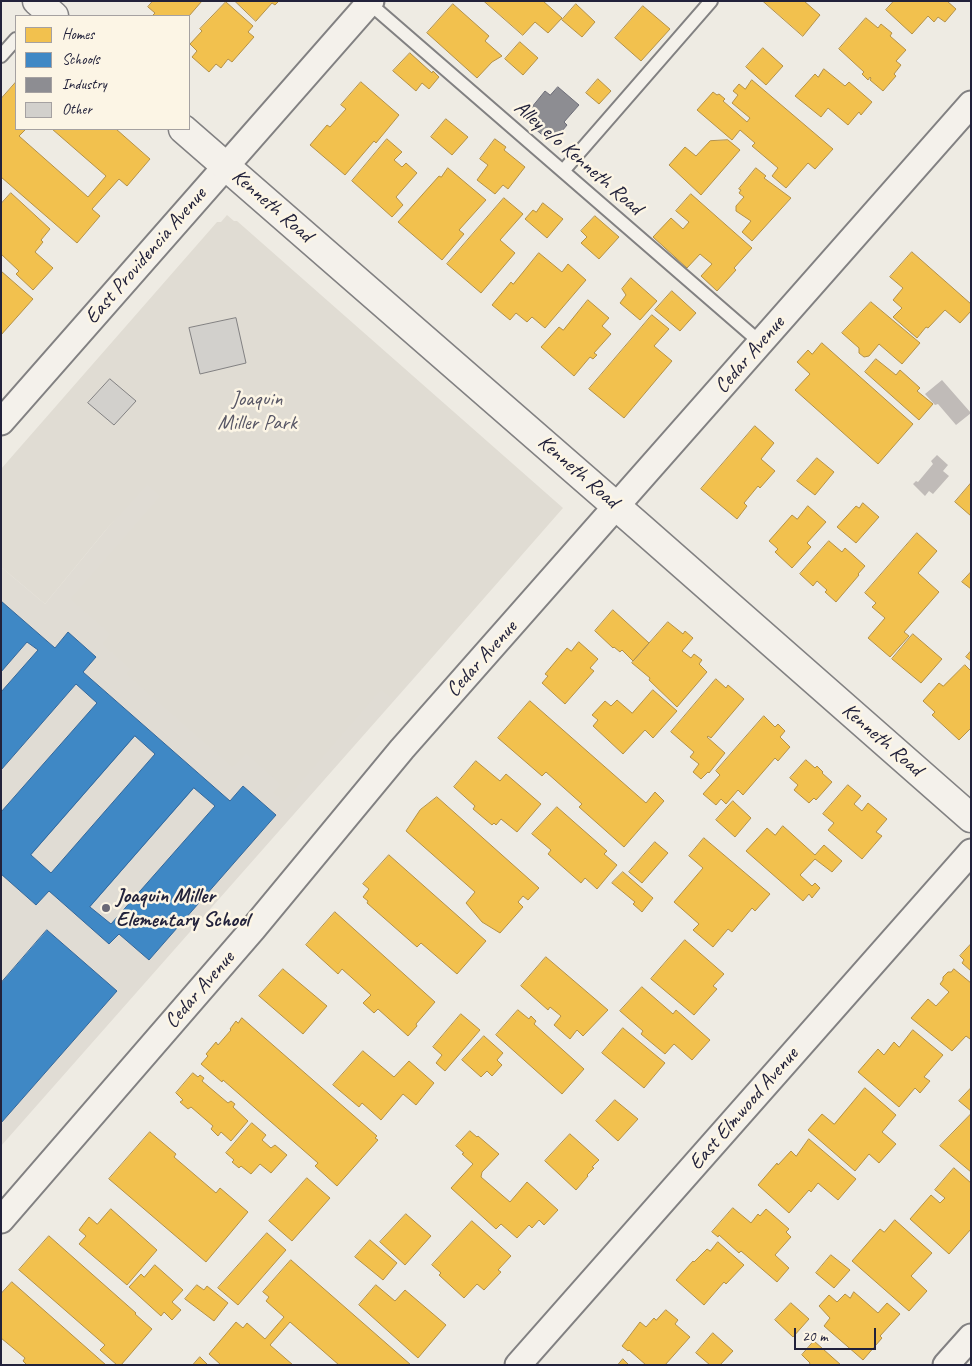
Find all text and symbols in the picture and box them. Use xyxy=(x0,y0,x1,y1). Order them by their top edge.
legend xyxy=(15,15,190,130)
text: Homes xyxy=(62,25,94,44)
text: Schools xyxy=(62,50,99,69)
text: Industry xyxy=(62,75,107,94)
street label: Alley e/o Kenneth Road xyxy=(509,95,647,221)
text: Other xyxy=(62,100,92,119)
street label: Kenneth Road xyxy=(226,164,318,248)
street label: East Providencia Avenue xyxy=(80,183,212,329)
street label: Cedar Avenue xyxy=(710,311,790,399)
park label: Joaquin Miller Park xyxy=(217,386,297,436)
street label: Kenneth Road xyxy=(532,430,624,514)
street label: Cedar Avenue xyxy=(441,616,523,702)
street label: Kenneth Road xyxy=(836,698,928,782)
place label: Joaquin Miller Elementary School xyxy=(116,883,249,933)
marker: Joaquin Miller Elementary School xyxy=(100,902,112,914)
street label: Cedar Avenue xyxy=(160,946,240,1034)
street label: East Elmwood Avenue xyxy=(684,1043,804,1175)
scale bar xyxy=(797,1318,880,1350)
text: 20 m xyxy=(802,1327,828,1346)

